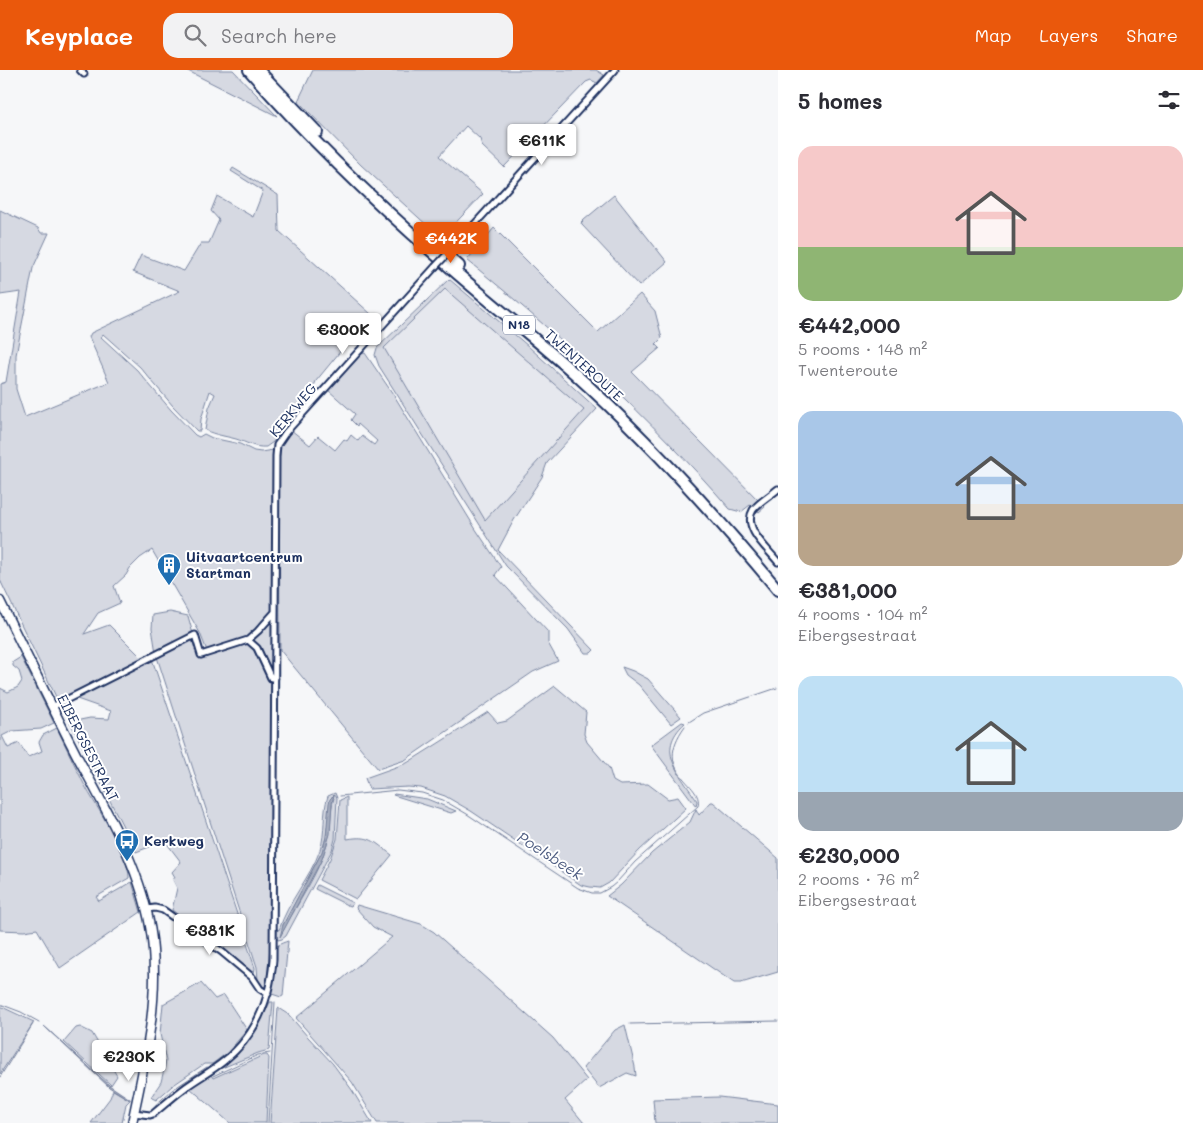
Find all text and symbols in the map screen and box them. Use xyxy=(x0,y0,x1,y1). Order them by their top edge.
search box xyxy=(163,13,513,58)
text: Keyplace xyxy=(25,20,133,51)
icon: search xyxy=(181,21,209,49)
text: Search here xyxy=(221,23,337,48)
text: Map xyxy=(975,23,1011,47)
text: Layers xyxy=(1039,23,1098,47)
text: Share xyxy=(1126,23,1178,47)
icon: filters xyxy=(1155,86,1183,114)
text: 5 homes xyxy=(798,87,883,114)
pin: €611K xyxy=(507,124,577,166)
text: €611K xyxy=(518,129,566,150)
icon: home xyxy=(946,178,1036,268)
pin: €442K xyxy=(416,222,486,264)
text: €442K xyxy=(425,227,477,248)
text: €442,000 xyxy=(798,311,900,338)
pin: €300K xyxy=(308,312,378,355)
road number: N18 xyxy=(503,316,535,334)
text: €300K xyxy=(316,318,370,339)
street label: TWENTEROUTE xyxy=(541,324,628,405)
text: 5 rooms · 148 m² xyxy=(798,338,927,359)
text: Twenteroute xyxy=(798,359,898,380)
street label: KERKWEG xyxy=(265,379,321,441)
icon: home xyxy=(946,443,1036,533)
place label: Uitvaartcentrum Startman xyxy=(186,547,303,582)
building icon: Uitvaartcentrum Startman xyxy=(156,552,182,586)
text: €381,000 xyxy=(798,576,897,603)
text: 4 rooms · 104 m² xyxy=(798,603,928,624)
text: Eibergsestraat xyxy=(798,624,917,645)
street label: EIBERGSESTRAAT xyxy=(53,691,124,805)
icon: home xyxy=(946,708,1036,798)
water label: Poelsbeek xyxy=(514,826,588,884)
bus stop icon: Kerkweg xyxy=(114,828,140,862)
place label: Kerkweg xyxy=(144,831,204,850)
text: €230,000 xyxy=(798,841,900,868)
text: 2 rooms · 76 m² xyxy=(798,868,919,889)
text: Eibergsestraat xyxy=(798,889,917,910)
pin: €381K xyxy=(175,914,245,956)
text: €381K xyxy=(185,919,235,940)
pin: €230K xyxy=(94,1040,164,1082)
text: €230K xyxy=(103,1045,155,1066)

